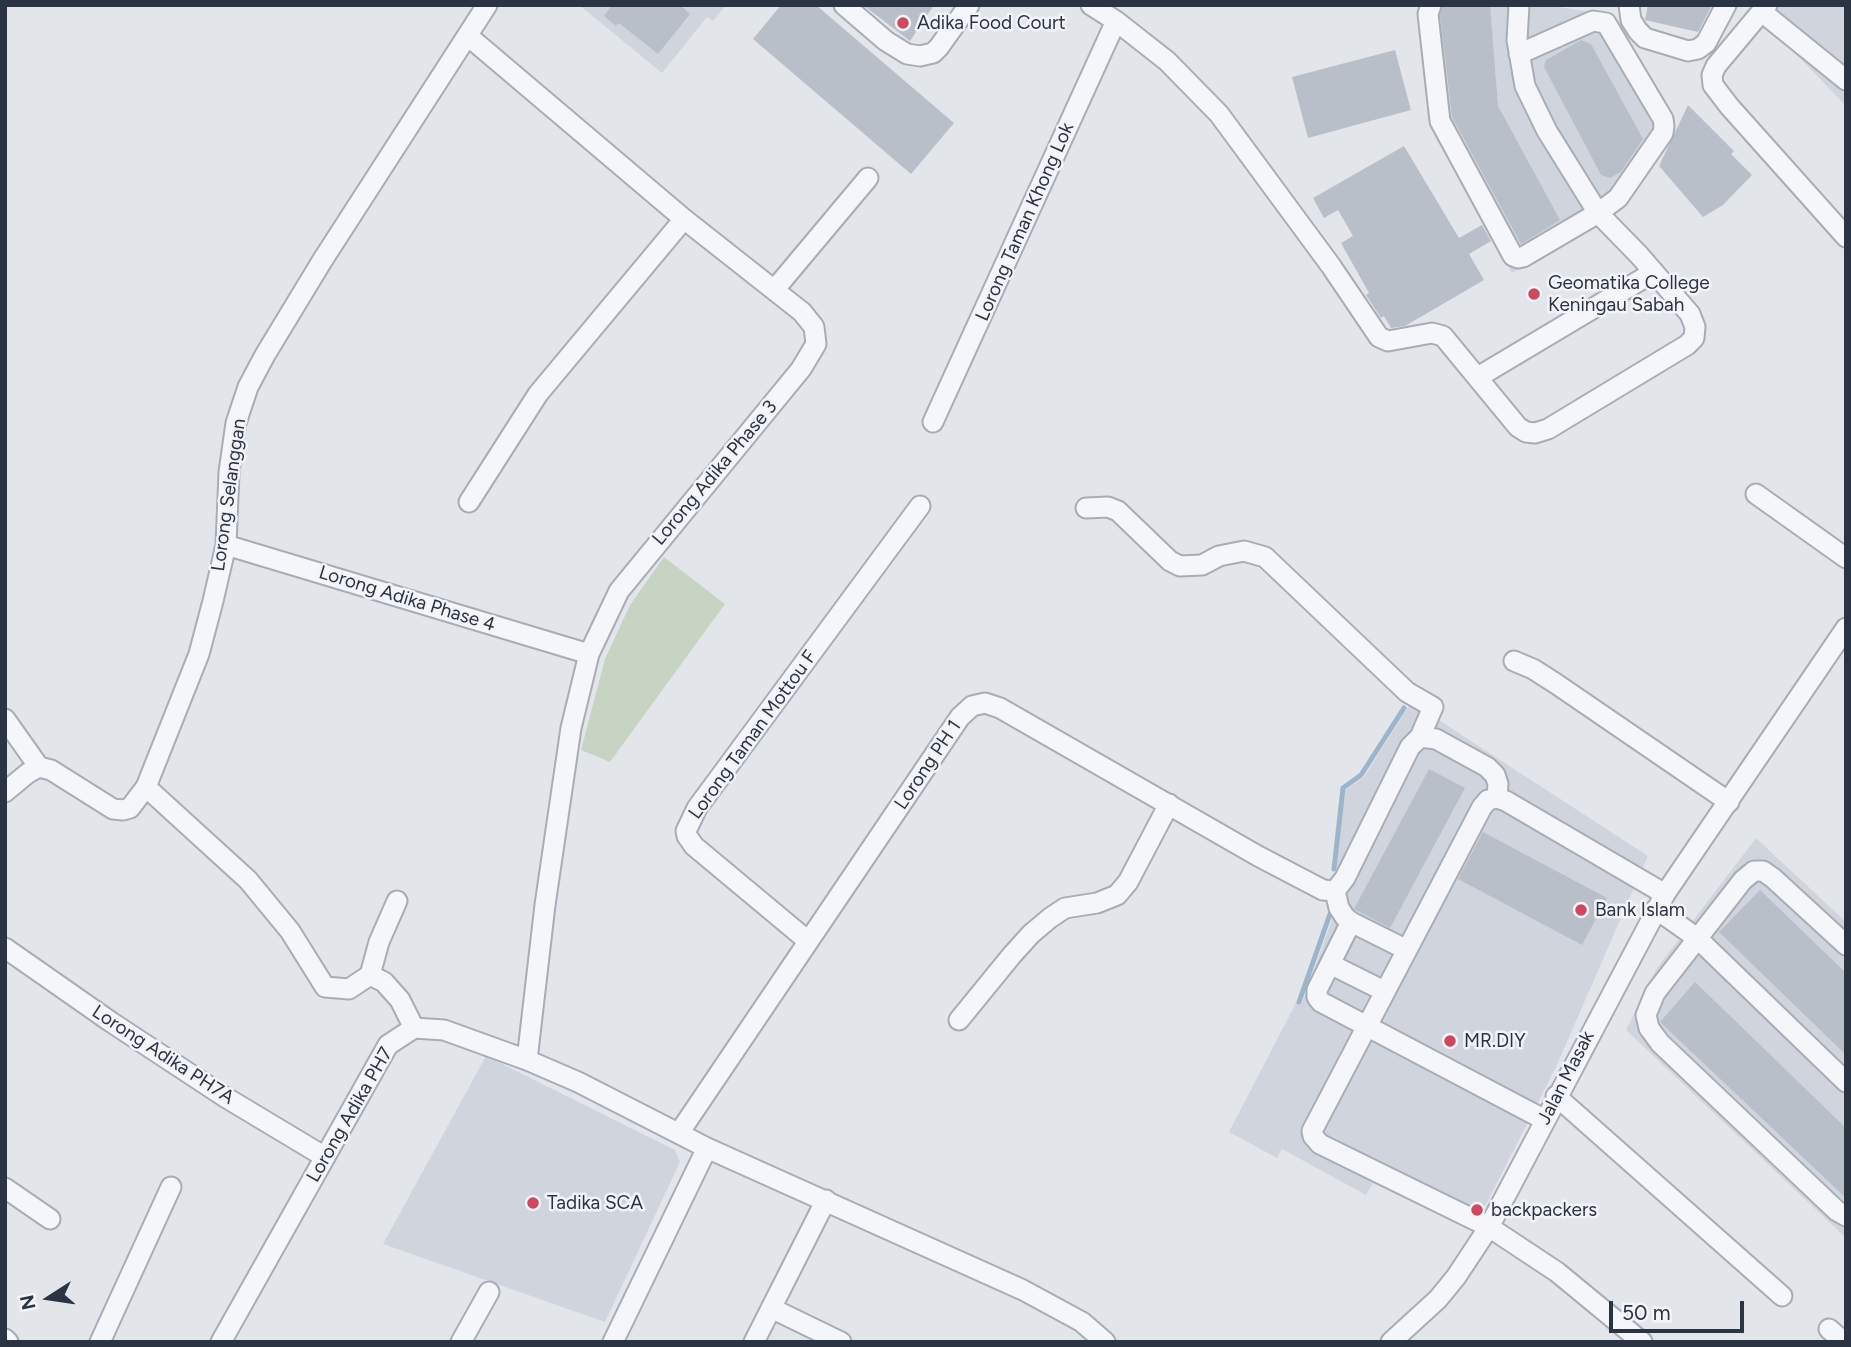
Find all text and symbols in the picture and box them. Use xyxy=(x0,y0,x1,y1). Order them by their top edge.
place label: Adika Food Court xyxy=(917,12,1066,34)
marker: Adika Food Court xyxy=(895,15,911,31)
street label: Lorong Taman Khong Lok xyxy=(971,119,1079,325)
place label: Geomatika College Keningau Sabah xyxy=(1548,272,1710,316)
marker: Geomatika College Keningau Sabah xyxy=(1526,286,1542,302)
street label: Lorong Adika Phase 3 xyxy=(648,396,782,550)
street label: Lorong Selanggan xyxy=(207,417,251,573)
street label: Lorong Adika Phase 4 xyxy=(316,561,498,637)
street label: Lorong Taman Mottou F xyxy=(684,646,822,824)
street label: Lorong PH 1 xyxy=(890,716,966,814)
place label: Bank Islam xyxy=(1595,899,1685,921)
marker: Bank Islam xyxy=(1573,902,1589,918)
street label: Lorong Adika PH7A xyxy=(88,1001,238,1109)
street label: Jalan Masak xyxy=(1533,1027,1599,1129)
place label: MR.DIY xyxy=(1464,1030,1526,1052)
marker: MR.DIY xyxy=(1442,1033,1458,1049)
street label: Lorong Adika PH7 xyxy=(302,1044,398,1186)
place label: Tadika SCA xyxy=(547,1192,643,1214)
marker: Tadika SCA xyxy=(525,1195,541,1211)
place label: backpackers xyxy=(1491,1199,1597,1221)
marker: backpackers xyxy=(1469,1202,1485,1218)
north arrow xyxy=(14,1263,84,1333)
scale bar xyxy=(1613,1288,1748,1332)
text: N xyxy=(15,1293,41,1312)
text: 50 m xyxy=(1622,1300,1671,1325)

